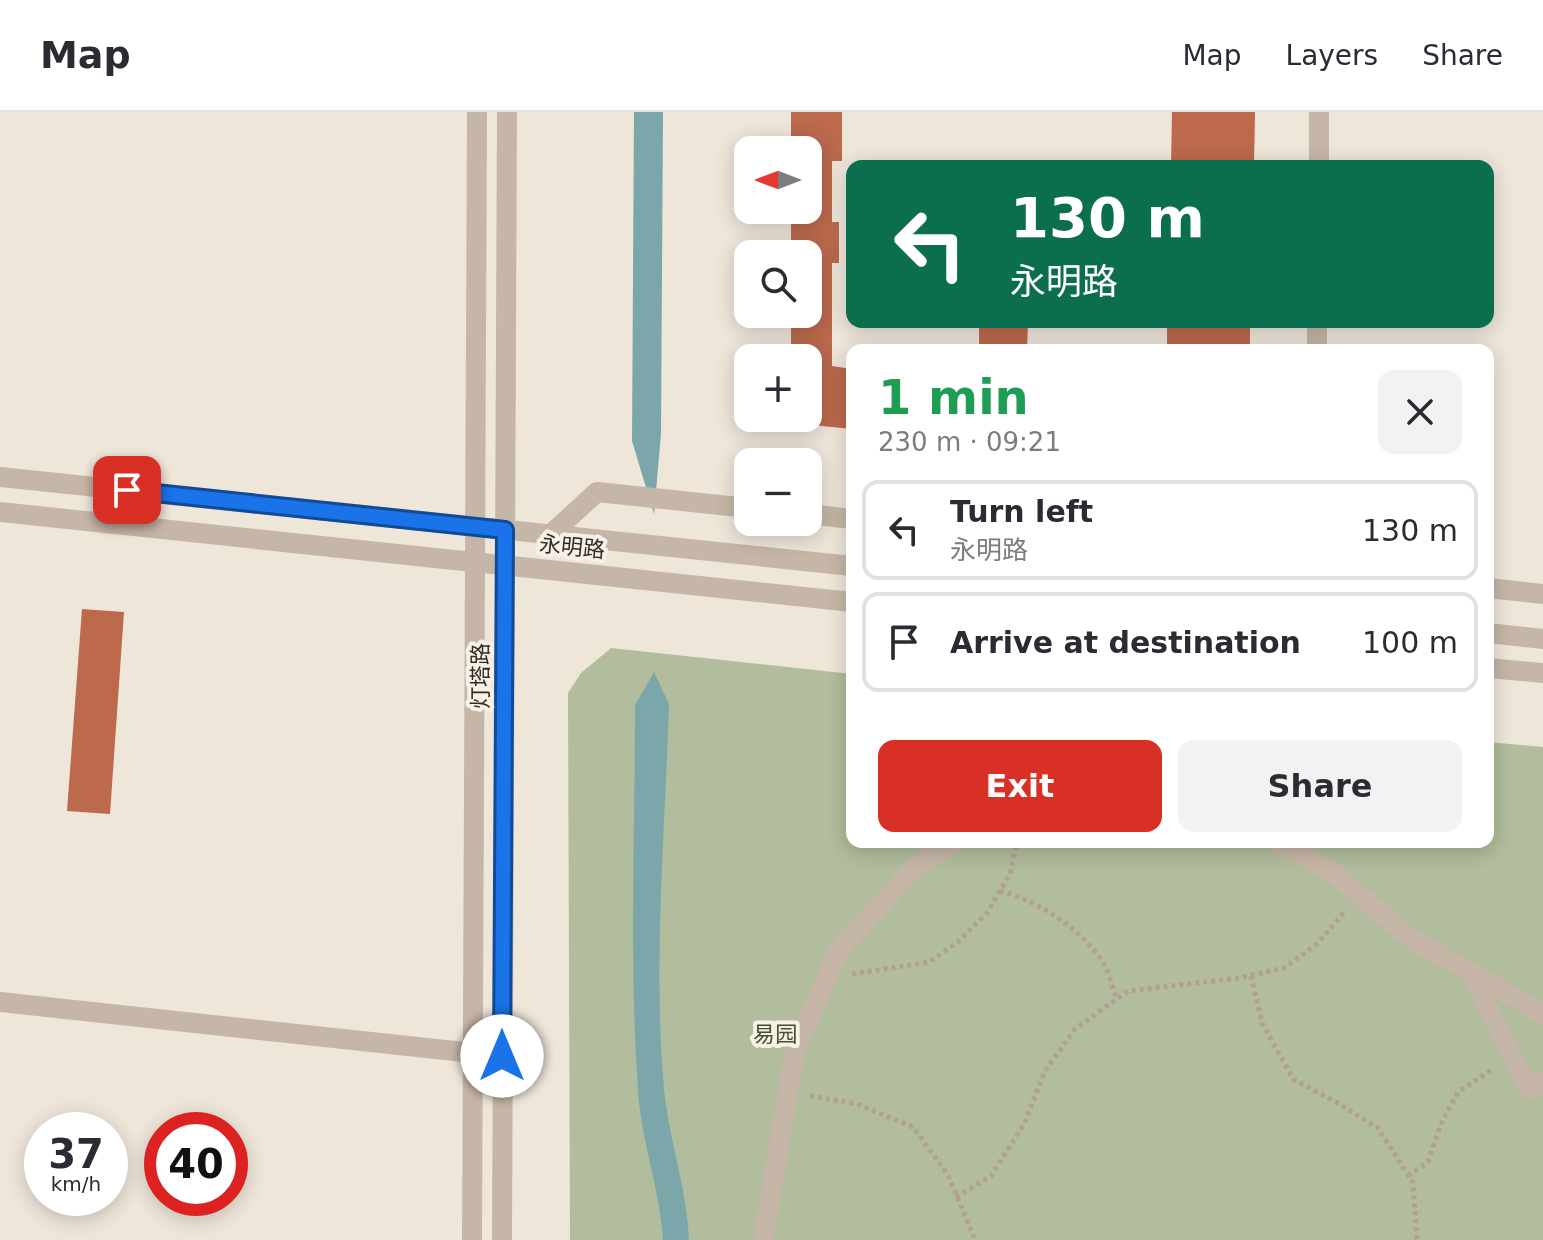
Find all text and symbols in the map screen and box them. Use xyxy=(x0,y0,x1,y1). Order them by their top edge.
text: Map xyxy=(40,33,131,77)
text: Map xyxy=(1182,39,1242,72)
text: Layers xyxy=(1286,39,1378,72)
text: Share xyxy=(1422,39,1503,72)
north arrow xyxy=(734,136,822,224)
map controls xyxy=(734,136,822,536)
text: 130 m xyxy=(1010,185,1205,250)
icon: left xyxy=(878,192,982,296)
button: search xyxy=(734,240,822,328)
text: 永明路 xyxy=(1010,261,1118,302)
button: + xyxy=(734,344,822,432)
text: 1 min xyxy=(878,369,1029,425)
button: close xyxy=(1378,370,1462,454)
text: 230 m · 09:21 xyxy=(878,427,1061,457)
button: − xyxy=(734,448,822,536)
pin xyxy=(93,456,161,524)
icon: arrive xyxy=(105,468,149,512)
text: Turn left xyxy=(950,494,1093,529)
icon: left xyxy=(882,508,926,552)
text: 130 m xyxy=(1362,513,1458,548)
street label: 永明路 xyxy=(538,531,606,563)
text: 永明路 xyxy=(950,535,1028,565)
icon: arrive xyxy=(882,620,926,664)
text: Arrive at destination xyxy=(950,625,1301,660)
text: 100 m xyxy=(1362,625,1458,660)
street label: 灯塔路 xyxy=(468,643,493,709)
button: Exit xyxy=(878,740,1162,832)
button: Share xyxy=(1178,740,1462,832)
position arrow xyxy=(460,1014,544,1098)
park label: 易园 xyxy=(753,1022,797,1047)
speed limit sign: 40 xyxy=(144,1112,248,1216)
text: 37 xyxy=(48,1131,104,1177)
text: km/h xyxy=(51,1172,101,1196)

